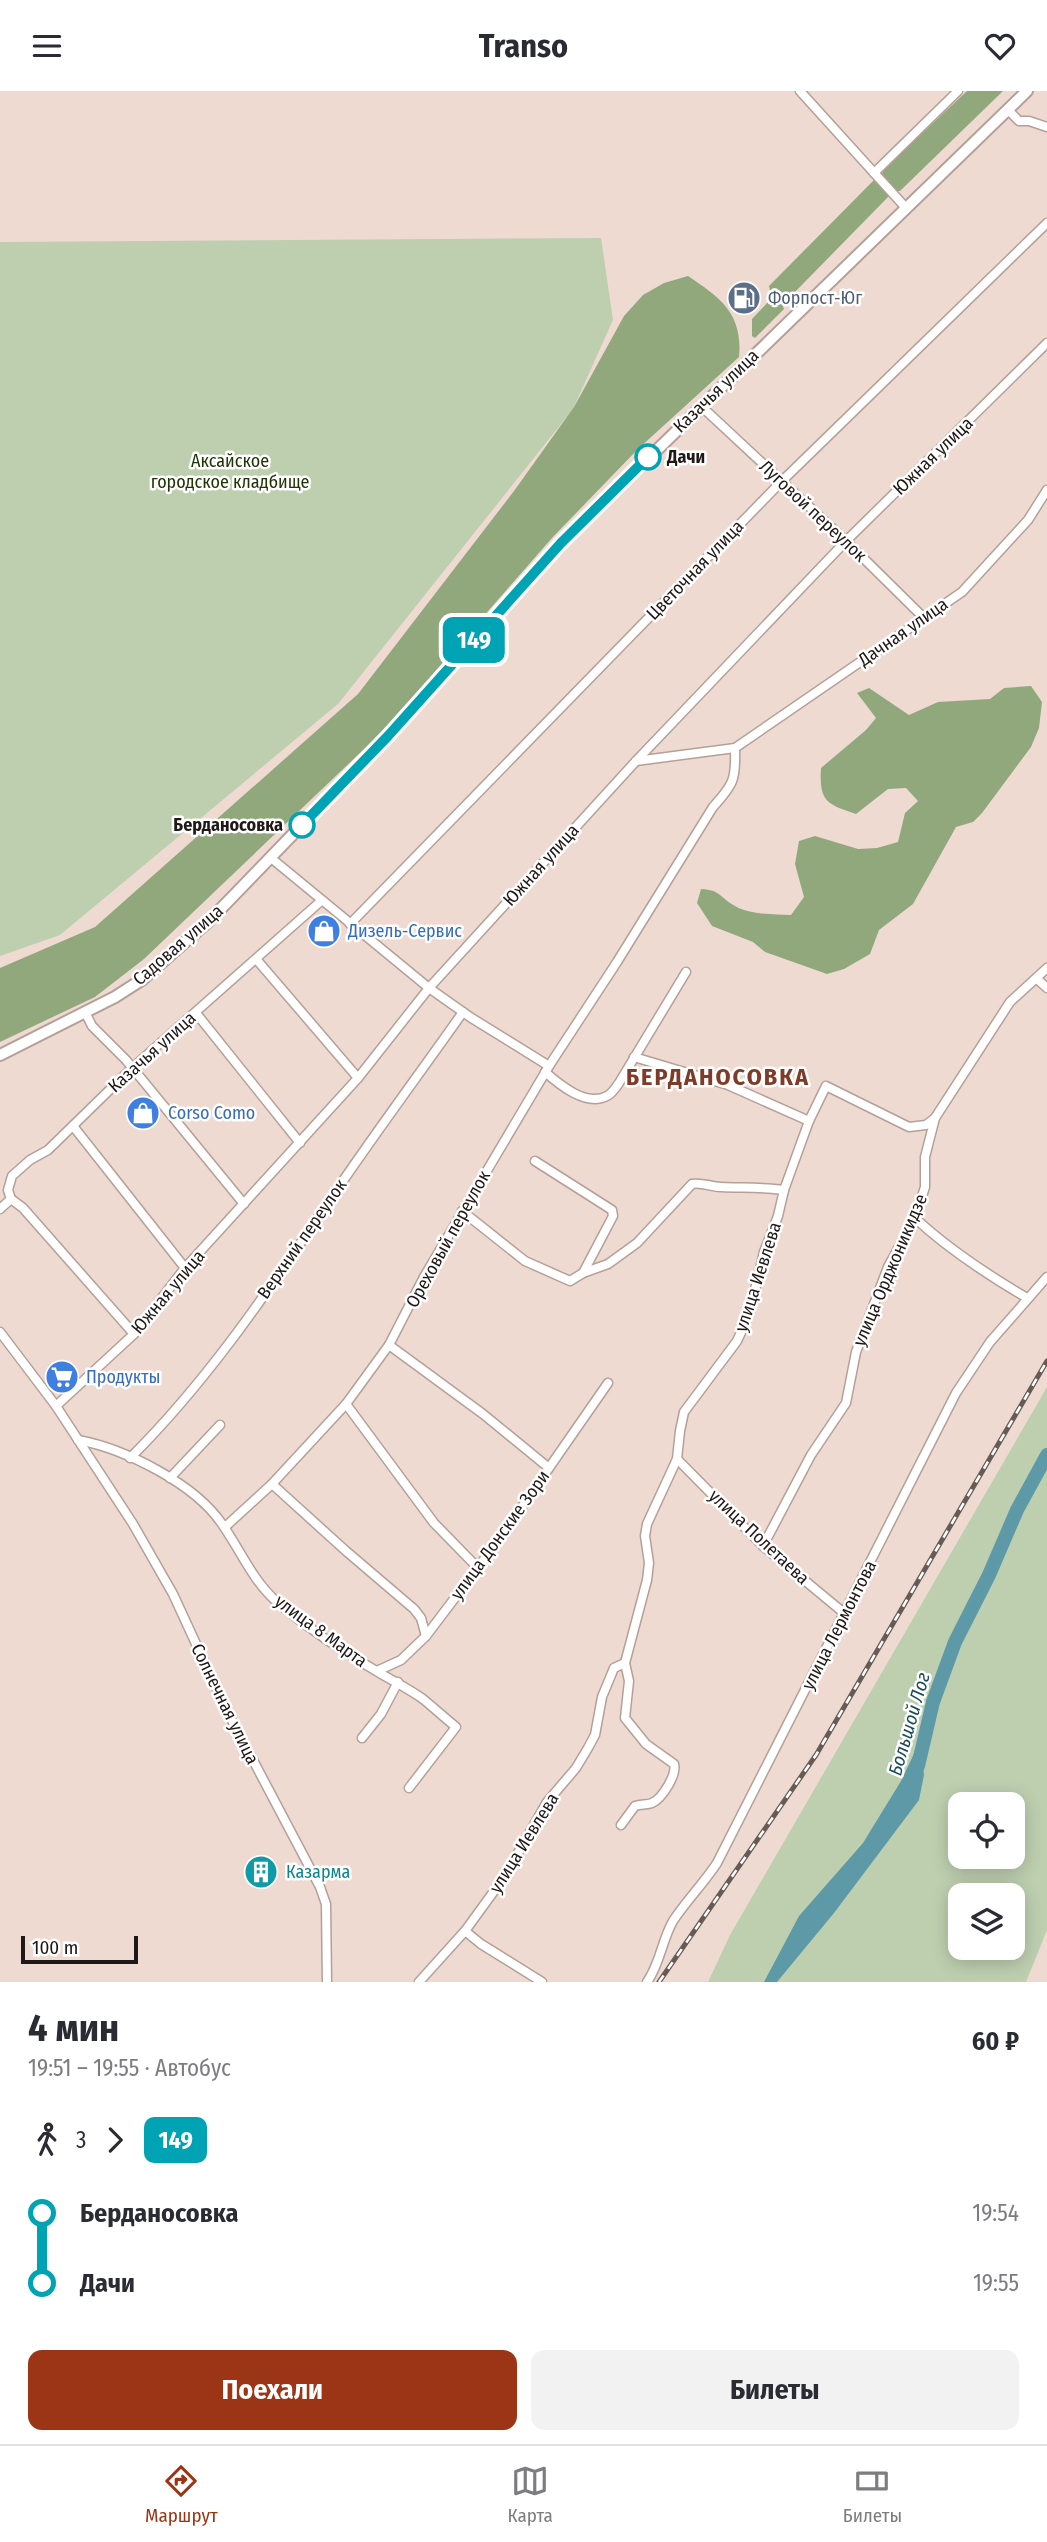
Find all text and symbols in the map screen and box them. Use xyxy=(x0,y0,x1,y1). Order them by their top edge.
icon: menu xyxy=(28,27,66,65)
text: Transo xyxy=(479,27,568,65)
icon: heart xyxy=(981,27,1019,65)
fuel station icon: Форпост-Юг xyxy=(725,279,763,317)
place label: Форпост-Юг xyxy=(768,287,862,309)
street label: Казачья улица xyxy=(669,345,763,437)
street label: Южная улица xyxy=(888,412,978,500)
marker: Дачи xyxy=(635,444,661,470)
place label: Дачи xyxy=(666,446,705,468)
park label: Аксайское городское кладбище xyxy=(151,450,309,493)
street label: Луговой переулок xyxy=(755,456,872,567)
street label: Цветочная улица xyxy=(642,515,748,624)
street label: Дачная улица xyxy=(853,593,952,672)
line badge: 149 xyxy=(434,617,514,663)
text: 149 xyxy=(457,626,491,654)
marker: Берданосовка xyxy=(289,812,315,838)
place label: Берданосовка xyxy=(173,814,283,836)
street label: Южная улица xyxy=(498,819,584,911)
street label: Садовая улица xyxy=(128,900,228,990)
shop icon: Дизель-Сервис xyxy=(305,912,343,950)
place label: Дизель-Сервис xyxy=(347,920,462,942)
street label: Казачья улица xyxy=(104,1007,201,1097)
district label: БЕРДАНОСОВКА xyxy=(626,1063,810,1091)
shop icon: Corso Como xyxy=(124,1094,162,1132)
place label: Corso Como xyxy=(168,1102,255,1124)
street label: Ореховый переулок xyxy=(401,1166,495,1311)
street label: Верхний переулок xyxy=(253,1174,352,1303)
street label: улица Орджоникидзе xyxy=(848,1191,932,1349)
street label: улица Иевлева xyxy=(730,1219,786,1335)
street label: Южная улица xyxy=(127,1245,210,1338)
supermarket icon: Продукты xyxy=(43,1358,81,1396)
place label: Продукты xyxy=(86,1366,161,1388)
street label: улица Донские Зори xyxy=(446,1466,554,1604)
street label: улица Полетаева xyxy=(704,1485,814,1589)
street label: улица Лермонтова xyxy=(797,1556,881,1693)
street label: улица 8 Марта xyxy=(271,1590,372,1672)
street label: Солнечная улица xyxy=(186,1640,264,1768)
water label: Большой Лог xyxy=(883,1670,935,1778)
street label: улица Иевлева xyxy=(484,1789,564,1897)
map controls xyxy=(948,1792,1025,1960)
button: locate xyxy=(948,1792,1025,1869)
building icon: Казарма xyxy=(242,1853,280,1891)
place label: Казарма xyxy=(286,1861,350,1883)
button: layers xyxy=(948,1883,1025,1960)
scale bar xyxy=(21,1933,138,1965)
text: 100 m xyxy=(32,1936,78,1959)
text: 4 мин xyxy=(28,2005,119,2051)
text: 60 ₽ xyxy=(972,2026,1019,2057)
text: 19:51 – 19:55 · Автобус xyxy=(28,2054,231,2082)
icon: walk xyxy=(28,2121,66,2159)
icon: forward xyxy=(96,2121,134,2159)
text: 3 xyxy=(76,2126,86,2154)
text: 149 xyxy=(158,2126,193,2154)
text: Берданосовка xyxy=(80,2198,238,2229)
text: 19:54 xyxy=(972,2199,1019,2227)
text: Дачи xyxy=(80,2268,135,2299)
text: 19:55 xyxy=(973,2269,1019,2297)
button: Поехали xyxy=(28,2350,517,2430)
button: Билеты xyxy=(531,2350,1019,2430)
tab: Маршрут xyxy=(145,2462,218,2527)
tab: Карта xyxy=(508,2462,553,2527)
tab: Билеты xyxy=(843,2462,902,2527)

